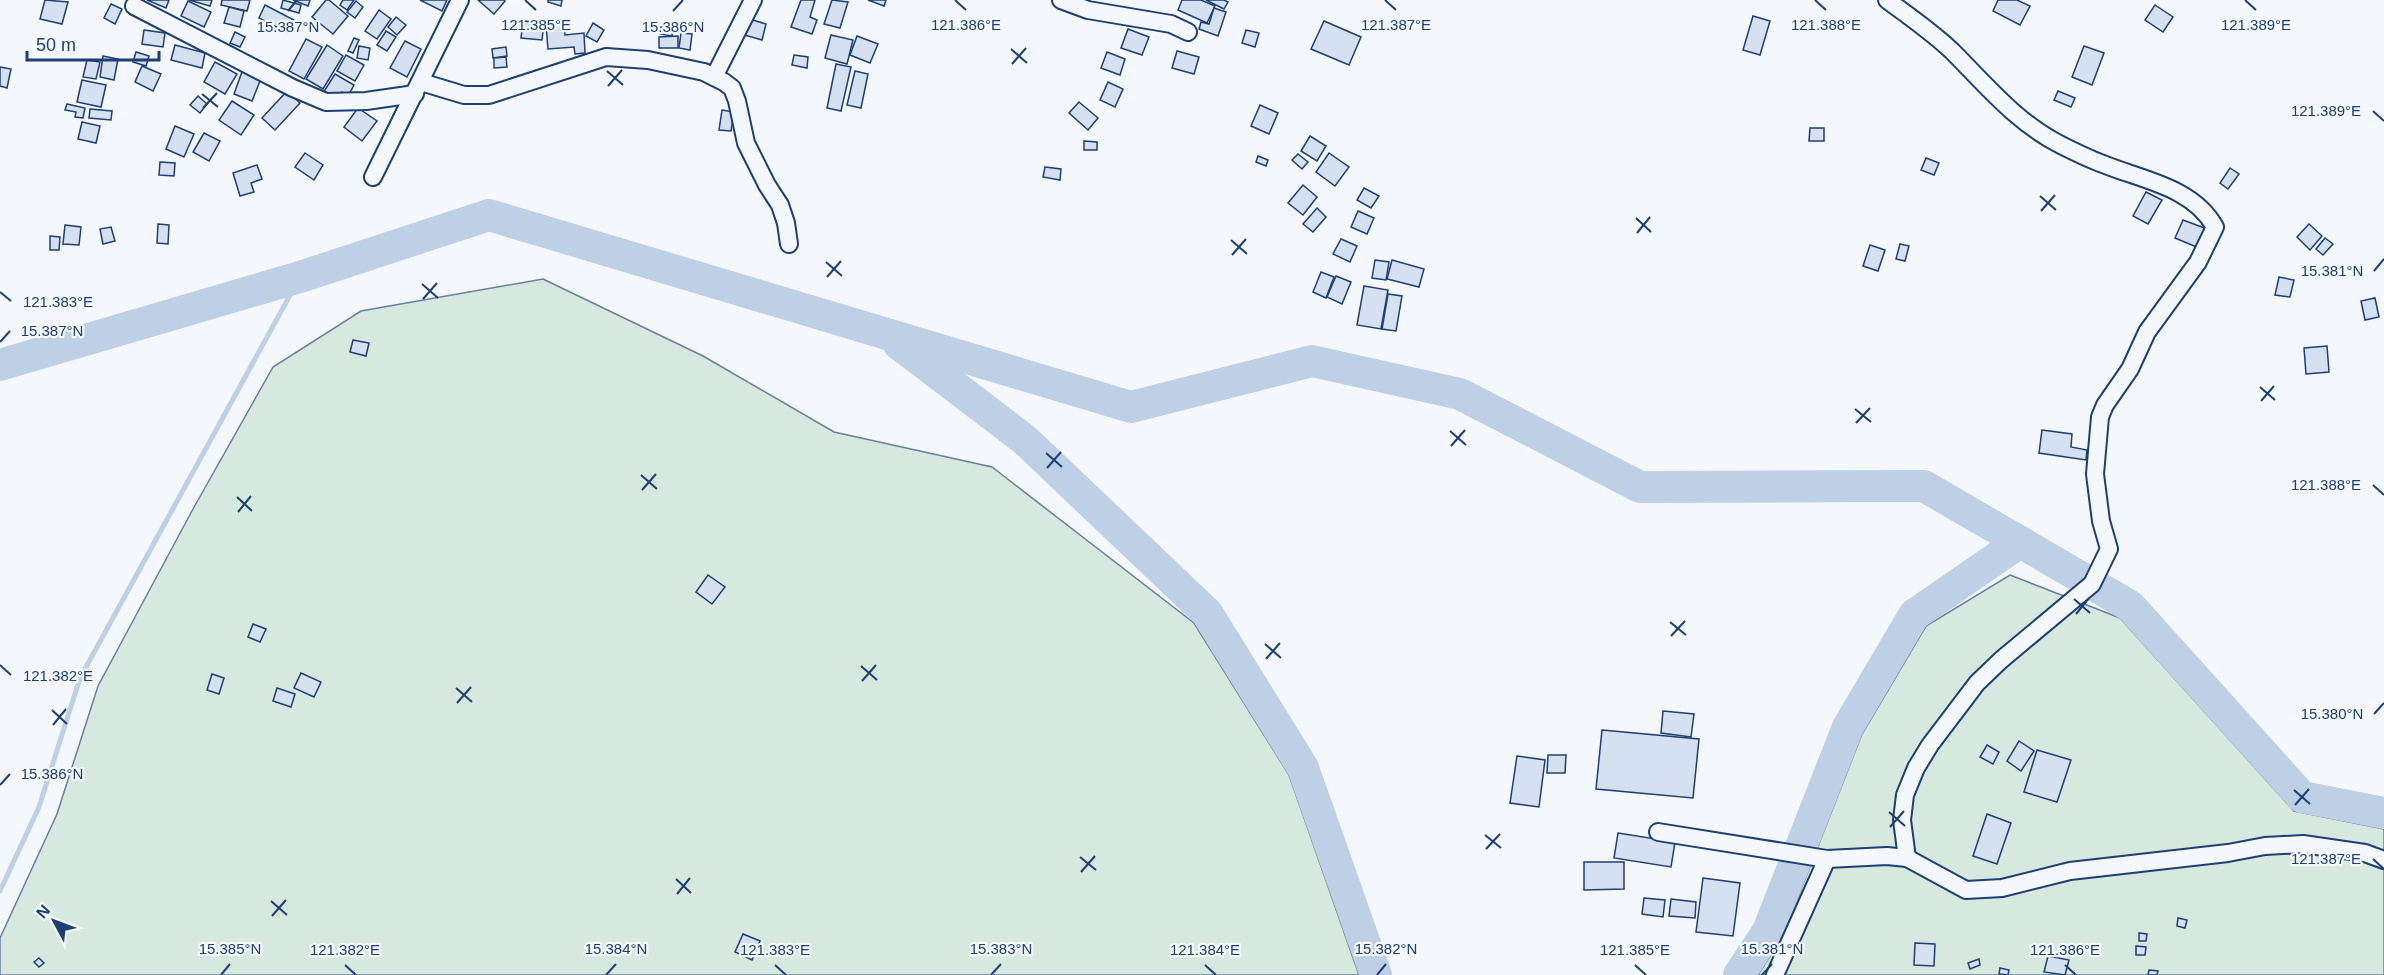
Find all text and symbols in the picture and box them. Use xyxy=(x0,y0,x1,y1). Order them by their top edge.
text: 121.385°E xyxy=(501,16,571,33)
text: 121.386°E xyxy=(931,16,1001,33)
text: 121.387°E xyxy=(1361,16,1431,33)
text: 121.388°E xyxy=(1791,16,1861,33)
text: 121.389°E xyxy=(2221,16,2291,33)
text: 15.387°N xyxy=(257,18,319,35)
text: 15.386°N xyxy=(642,18,704,35)
scale bar xyxy=(27,24,159,62)
text: 50 m xyxy=(36,35,76,55)
text: 121.389°E xyxy=(2291,102,2361,119)
text: 15.381°N xyxy=(2301,262,2363,279)
text: 121.383°E xyxy=(23,293,93,310)
text: 15.387°N xyxy=(21,322,83,339)
text: 121.388°E xyxy=(2291,476,2361,493)
text: 121.382°E xyxy=(23,667,93,684)
text: 15.380°N xyxy=(2301,705,2363,722)
text: 15.386°N xyxy=(21,765,83,782)
text: 121.387°E xyxy=(2291,850,2361,867)
north arrow xyxy=(24,891,84,951)
text: N xyxy=(33,902,53,921)
text: 15.385°N xyxy=(199,940,261,957)
text: 15.384°N xyxy=(585,940,647,957)
text: 15.383°N xyxy=(970,940,1032,957)
text: 15.382°N xyxy=(1355,940,1417,957)
text: 15.381°N xyxy=(1741,940,1803,957)
text: 121.382°E xyxy=(310,941,380,958)
text: 121.383°E xyxy=(740,941,810,958)
text: 121.384°E xyxy=(1170,941,1240,958)
text: 121.385°E xyxy=(1600,941,1670,958)
text: 121.386°E xyxy=(2030,941,2100,958)

